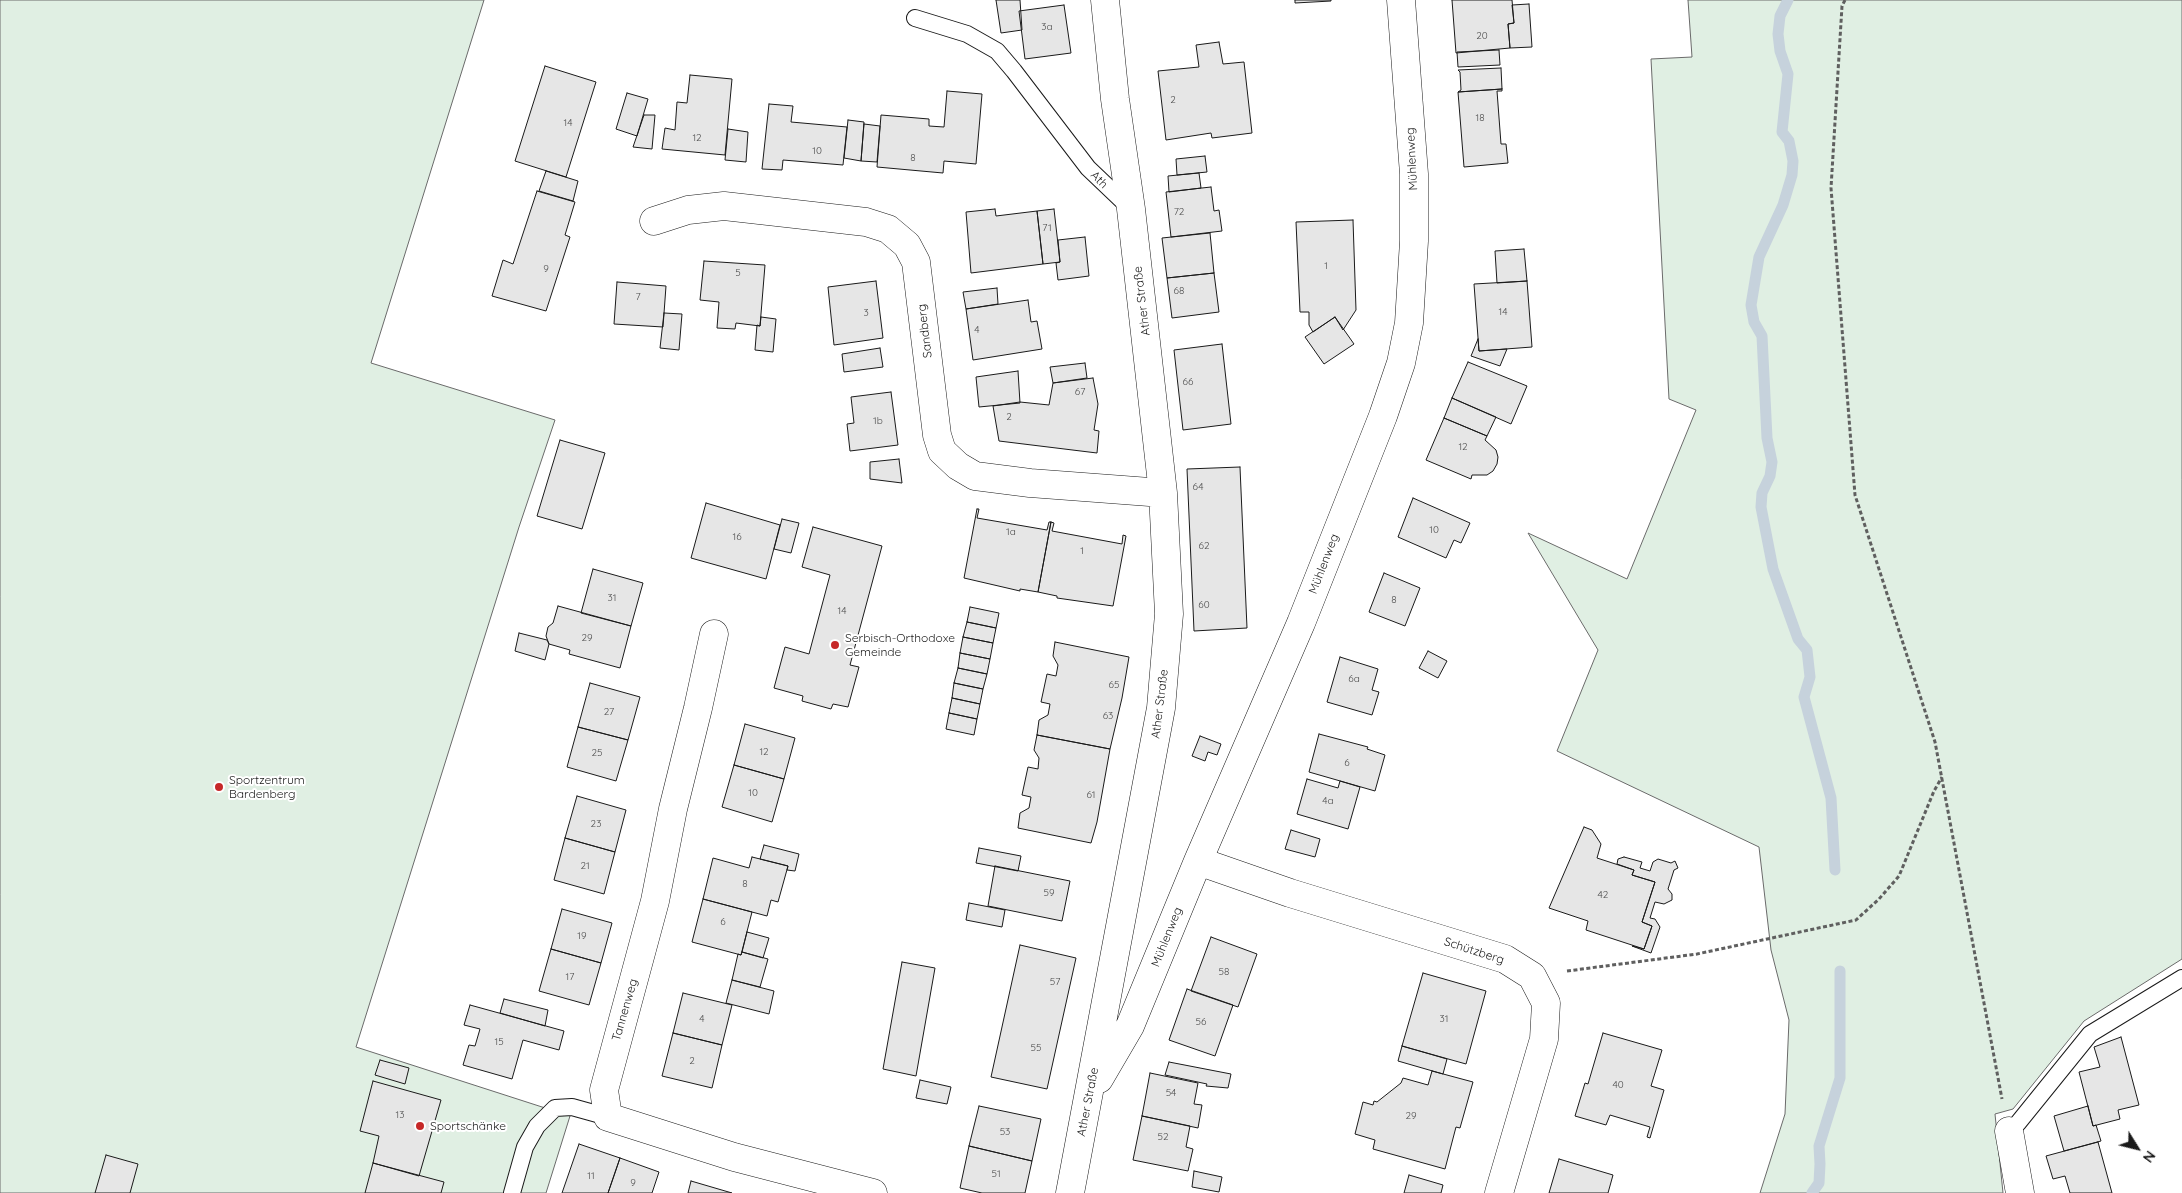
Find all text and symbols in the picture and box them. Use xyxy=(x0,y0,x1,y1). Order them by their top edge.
house number: 3a xyxy=(1041,21,1053,33)
house number: 20 xyxy=(1476,30,1488,42)
house number: 2 xyxy=(1170,94,1176,106)
house number: 18 xyxy=(1475,112,1485,124)
house number: 14 xyxy=(564,117,572,129)
street label: Mühlenweg xyxy=(1403,127,1421,191)
house number: 12 xyxy=(692,132,702,144)
house number: 10 xyxy=(812,145,822,157)
house number: 8 xyxy=(910,152,916,164)
street label: Ath xyxy=(1087,168,1111,192)
house number: 72 xyxy=(1174,206,1184,218)
house number: 71 xyxy=(1042,222,1052,234)
house number: 1 xyxy=(1324,260,1328,272)
house number: 9 xyxy=(543,263,549,275)
street label: Ather Straße xyxy=(1131,265,1153,337)
house number: 5 xyxy=(735,267,741,279)
house number: 68 xyxy=(1174,285,1184,297)
house number: 7 xyxy=(635,291,641,303)
street label: Sandberg xyxy=(915,303,935,359)
house number: 14 xyxy=(1499,306,1507,318)
house number: 3 xyxy=(863,307,869,319)
house number: 4 xyxy=(974,324,980,336)
house number: 66 xyxy=(1183,376,1193,388)
house number: 67 xyxy=(1075,386,1085,398)
house number: 2 xyxy=(1006,411,1012,423)
house number: 1b xyxy=(873,415,883,427)
house number: 12 xyxy=(1458,441,1468,453)
house number: 64 xyxy=(1193,481,1203,493)
house number: 10 xyxy=(1429,524,1439,536)
house number: 1a xyxy=(1006,526,1016,538)
house number: 16 xyxy=(732,531,742,543)
street label: Mühlenweg xyxy=(1306,532,1342,596)
house number: 62 xyxy=(1199,540,1209,552)
house number: 1 xyxy=(1080,545,1084,557)
house number: 31 xyxy=(608,592,616,604)
house number: 8 xyxy=(1391,594,1397,606)
house number: 60 xyxy=(1198,599,1210,611)
house number: 14 xyxy=(838,605,846,617)
place label: Serbisch-Orthodoxe Gemeinde xyxy=(845,631,955,659)
house number: 29 xyxy=(581,632,593,644)
marker: Serbisch-Orthodoxe Gemeinde xyxy=(829,639,841,651)
street label: Ather Straße xyxy=(1149,668,1171,740)
house number: 6a xyxy=(1348,673,1360,685)
house number: 65 xyxy=(1109,679,1119,691)
house number: 27 xyxy=(604,706,614,718)
house number: 63 xyxy=(1103,710,1113,722)
house number: 12 xyxy=(759,746,769,758)
house number: 25 xyxy=(592,747,602,759)
house number: 6 xyxy=(1344,757,1350,769)
place label: Sportzentrum Bardenberg xyxy=(229,773,305,801)
marker: Sportzentrum Bardenberg xyxy=(213,781,225,793)
house number: 10 xyxy=(748,787,758,799)
house number: 61 xyxy=(1086,789,1096,801)
house number: 4a xyxy=(1322,795,1334,807)
house number: 23 xyxy=(591,818,601,830)
house number: 21 xyxy=(580,860,590,872)
house number: 8 xyxy=(742,878,748,890)
house number: 59 xyxy=(1043,887,1055,899)
house number: 42 xyxy=(1598,889,1608,901)
street label: Mühlenweg xyxy=(1148,905,1186,969)
house number: 6 xyxy=(720,916,726,928)
house number: 19 xyxy=(577,930,587,942)
street label: Schützberg xyxy=(1442,935,1506,967)
house number: 58 xyxy=(1219,966,1229,978)
house number: 17 xyxy=(566,971,574,983)
house number: 57 xyxy=(1050,976,1060,988)
street label: Tannenweg xyxy=(609,977,641,1043)
house number: 4 xyxy=(699,1013,705,1025)
house number: 31 xyxy=(1440,1013,1448,1025)
house number: 56 xyxy=(1196,1016,1206,1028)
house number: 15 xyxy=(494,1036,504,1048)
house number: 55 xyxy=(1031,1042,1041,1054)
house number: 2 xyxy=(689,1055,695,1067)
street label: Ather Straße xyxy=(1074,1066,1102,1138)
house number: 40 xyxy=(1612,1079,1624,1091)
house number: 54 xyxy=(1166,1087,1176,1099)
house number: 13 xyxy=(396,1109,404,1121)
house number: 29 xyxy=(1405,1110,1417,1122)
place label: Sportschänke xyxy=(430,1119,506,1133)
marker: Sportschänke xyxy=(414,1120,426,1132)
north arrow xyxy=(2112,1123,2162,1173)
house number: 53 xyxy=(1000,1126,1010,1138)
house number: 52 xyxy=(1158,1131,1168,1143)
text: N xyxy=(2139,1147,2159,1166)
house number: 51 xyxy=(991,1168,1001,1180)
house number: 11 xyxy=(587,1170,595,1182)
house number: 9 xyxy=(630,1177,636,1189)

